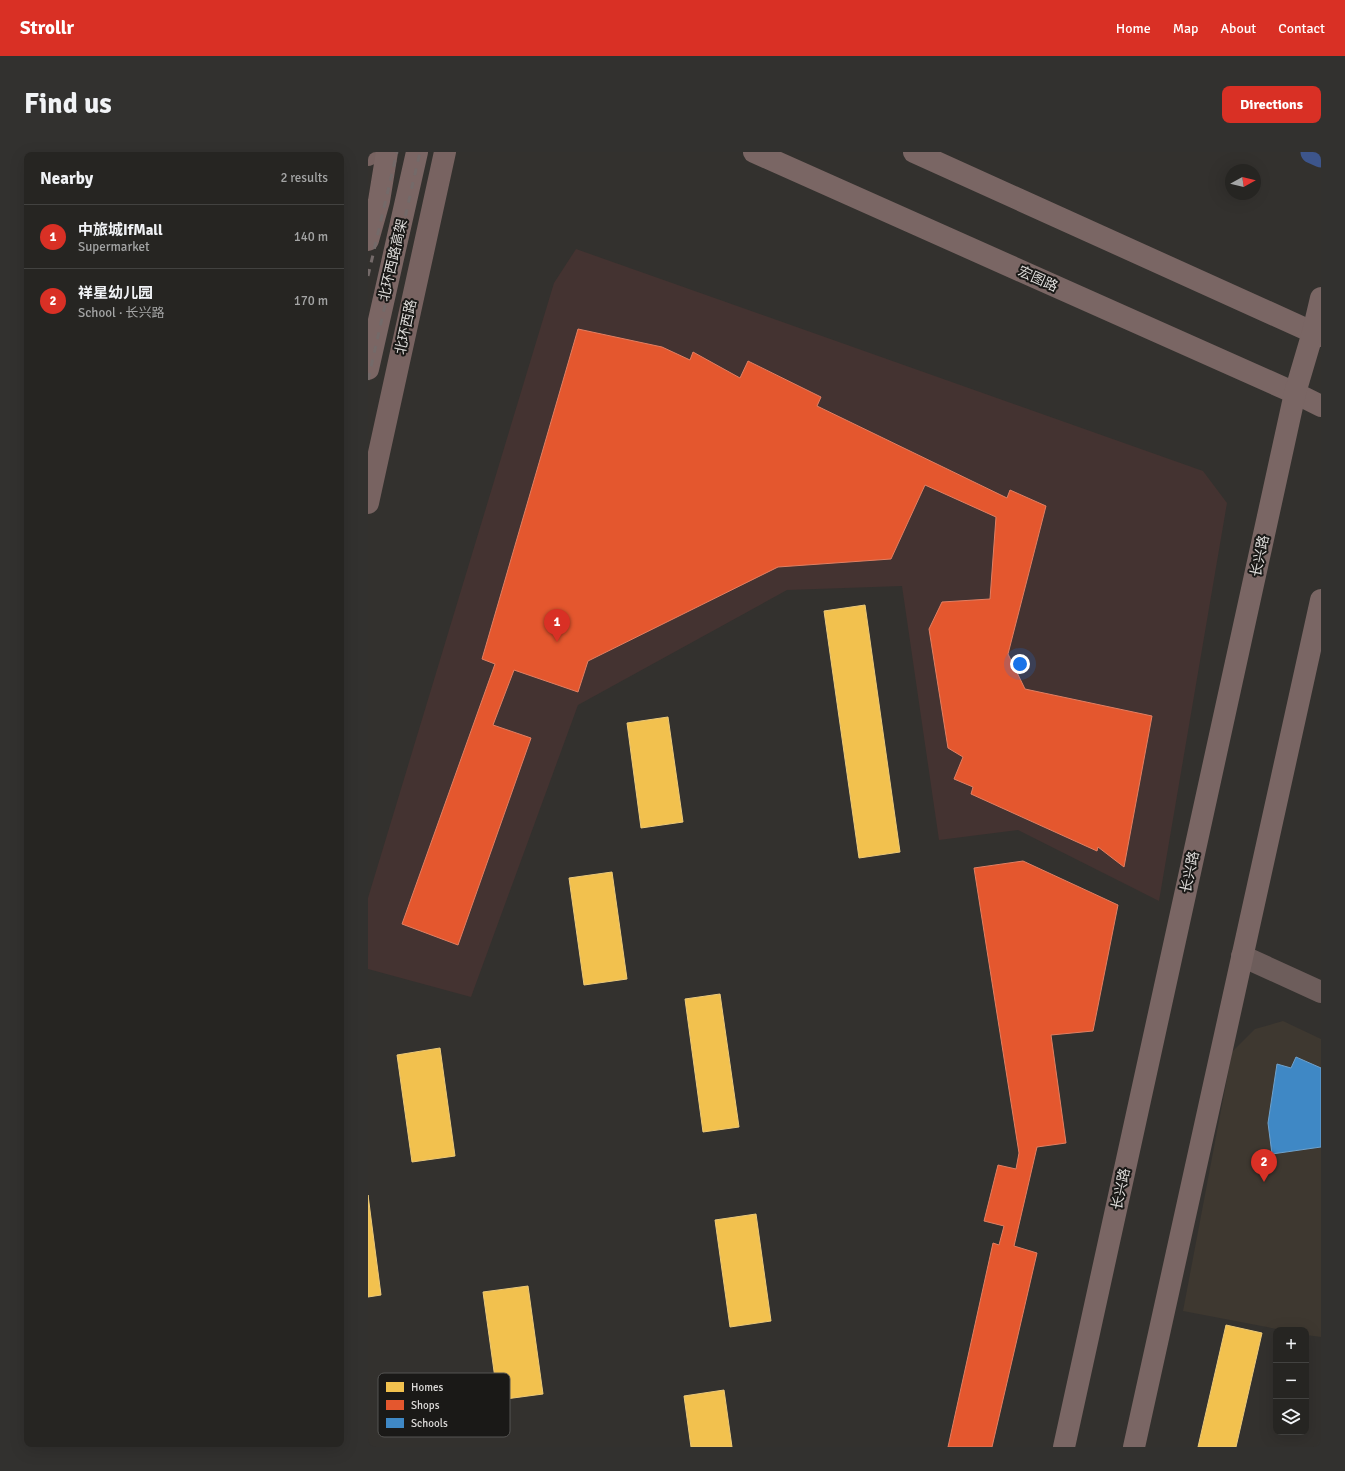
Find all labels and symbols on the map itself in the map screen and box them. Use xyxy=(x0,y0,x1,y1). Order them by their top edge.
north arrow xyxy=(1225,164,1261,200)
street label: 北环西路高架 xyxy=(375,217,411,303)
street label: 宏图路 xyxy=(1015,263,1061,295)
street label: 北环西路 xyxy=(392,298,420,356)
street label: 长兴路 xyxy=(1247,534,1273,578)
pin: 1 xyxy=(544,609,570,642)
your location xyxy=(1010,654,1030,674)
street label: 长兴路 xyxy=(1177,850,1203,894)
pin: 2 xyxy=(1251,1149,1277,1182)
street label: 长兴路 xyxy=(1108,1167,1134,1211)
legend xyxy=(378,1373,510,1437)
text: Homes xyxy=(411,1381,443,1394)
text: Shops xyxy=(411,1399,440,1412)
text: Schools xyxy=(411,1417,448,1430)

